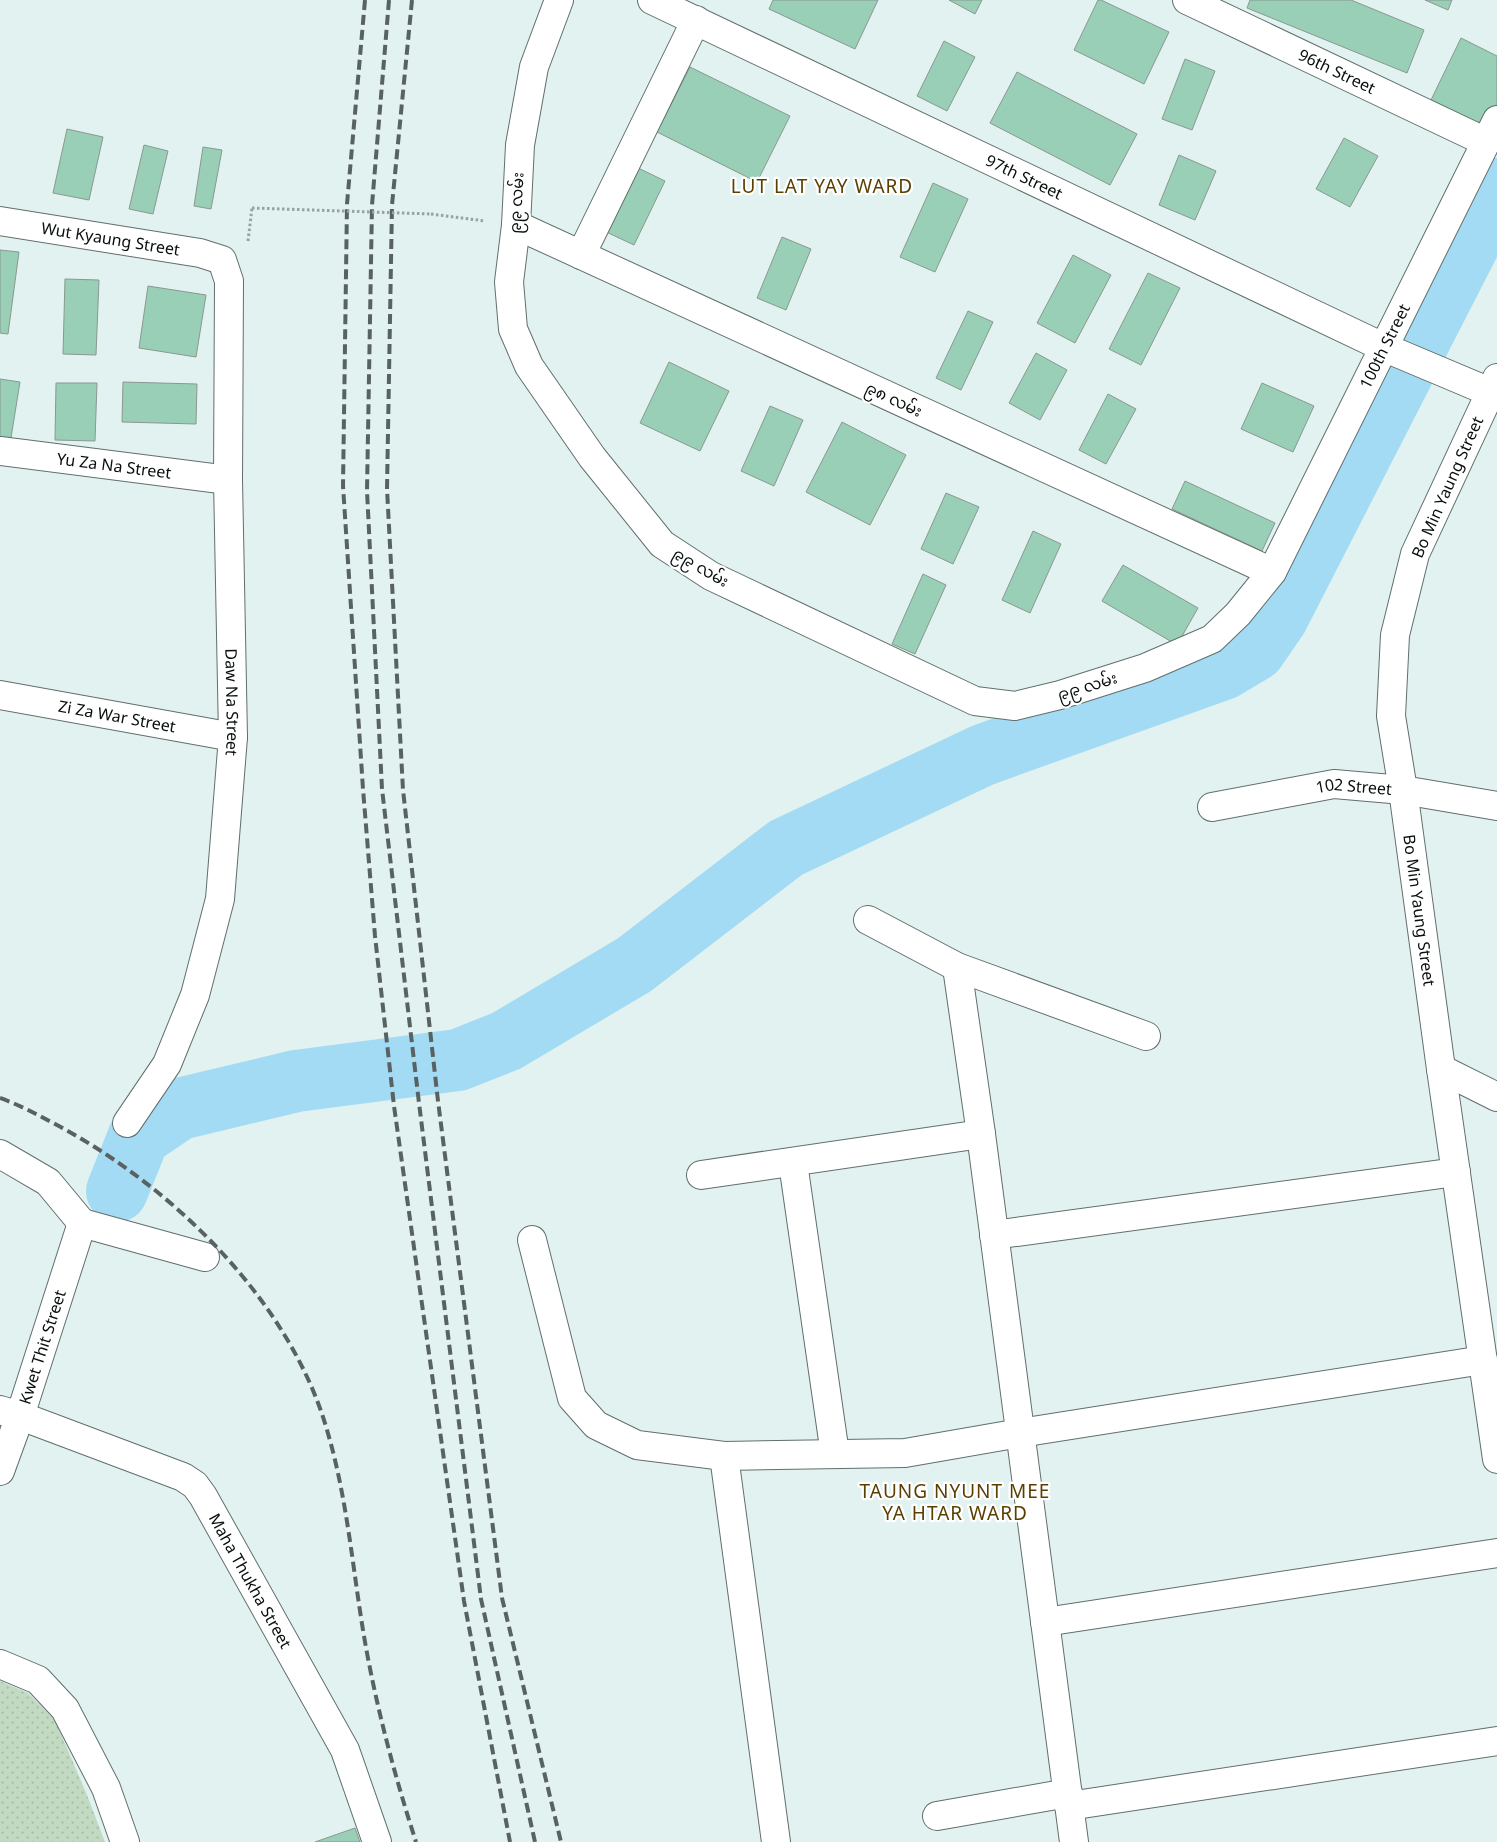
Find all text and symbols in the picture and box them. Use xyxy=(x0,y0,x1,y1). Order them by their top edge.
street label: 96th Street xyxy=(1295,44,1379,99)
street label: 97th Street xyxy=(982,149,1067,204)
street label: ၉၉ လမ်း xyxy=(503,172,532,234)
district label: LUT LAT YAY WARD xyxy=(731,173,913,199)
street label: Wut Kyaung Street xyxy=(40,217,182,261)
street label: 100th Street xyxy=(1354,300,1415,392)
street label: ၉၈ လမ်း xyxy=(861,376,926,424)
street label: Bo Min Yaung Street xyxy=(1406,413,1488,561)
street label: Yu Za Na Street xyxy=(56,447,173,484)
street label: ၉၉ လမ်း xyxy=(667,542,733,595)
street label: Daw Na Street xyxy=(220,648,244,757)
street label: ၉၉ လမ်း xyxy=(1054,666,1121,708)
street label: Zi Za War Street xyxy=(57,695,178,738)
street label: 102 Street xyxy=(1314,773,1393,800)
street label: Bo Min Yaung Street xyxy=(1398,833,1441,988)
street label: Kwet Thit Street xyxy=(13,1287,71,1407)
district label: TAUNG NYUNT MEE YA HTAR WARD xyxy=(860,1478,1050,1526)
street label: Maha Thukha Street xyxy=(204,1509,297,1652)

